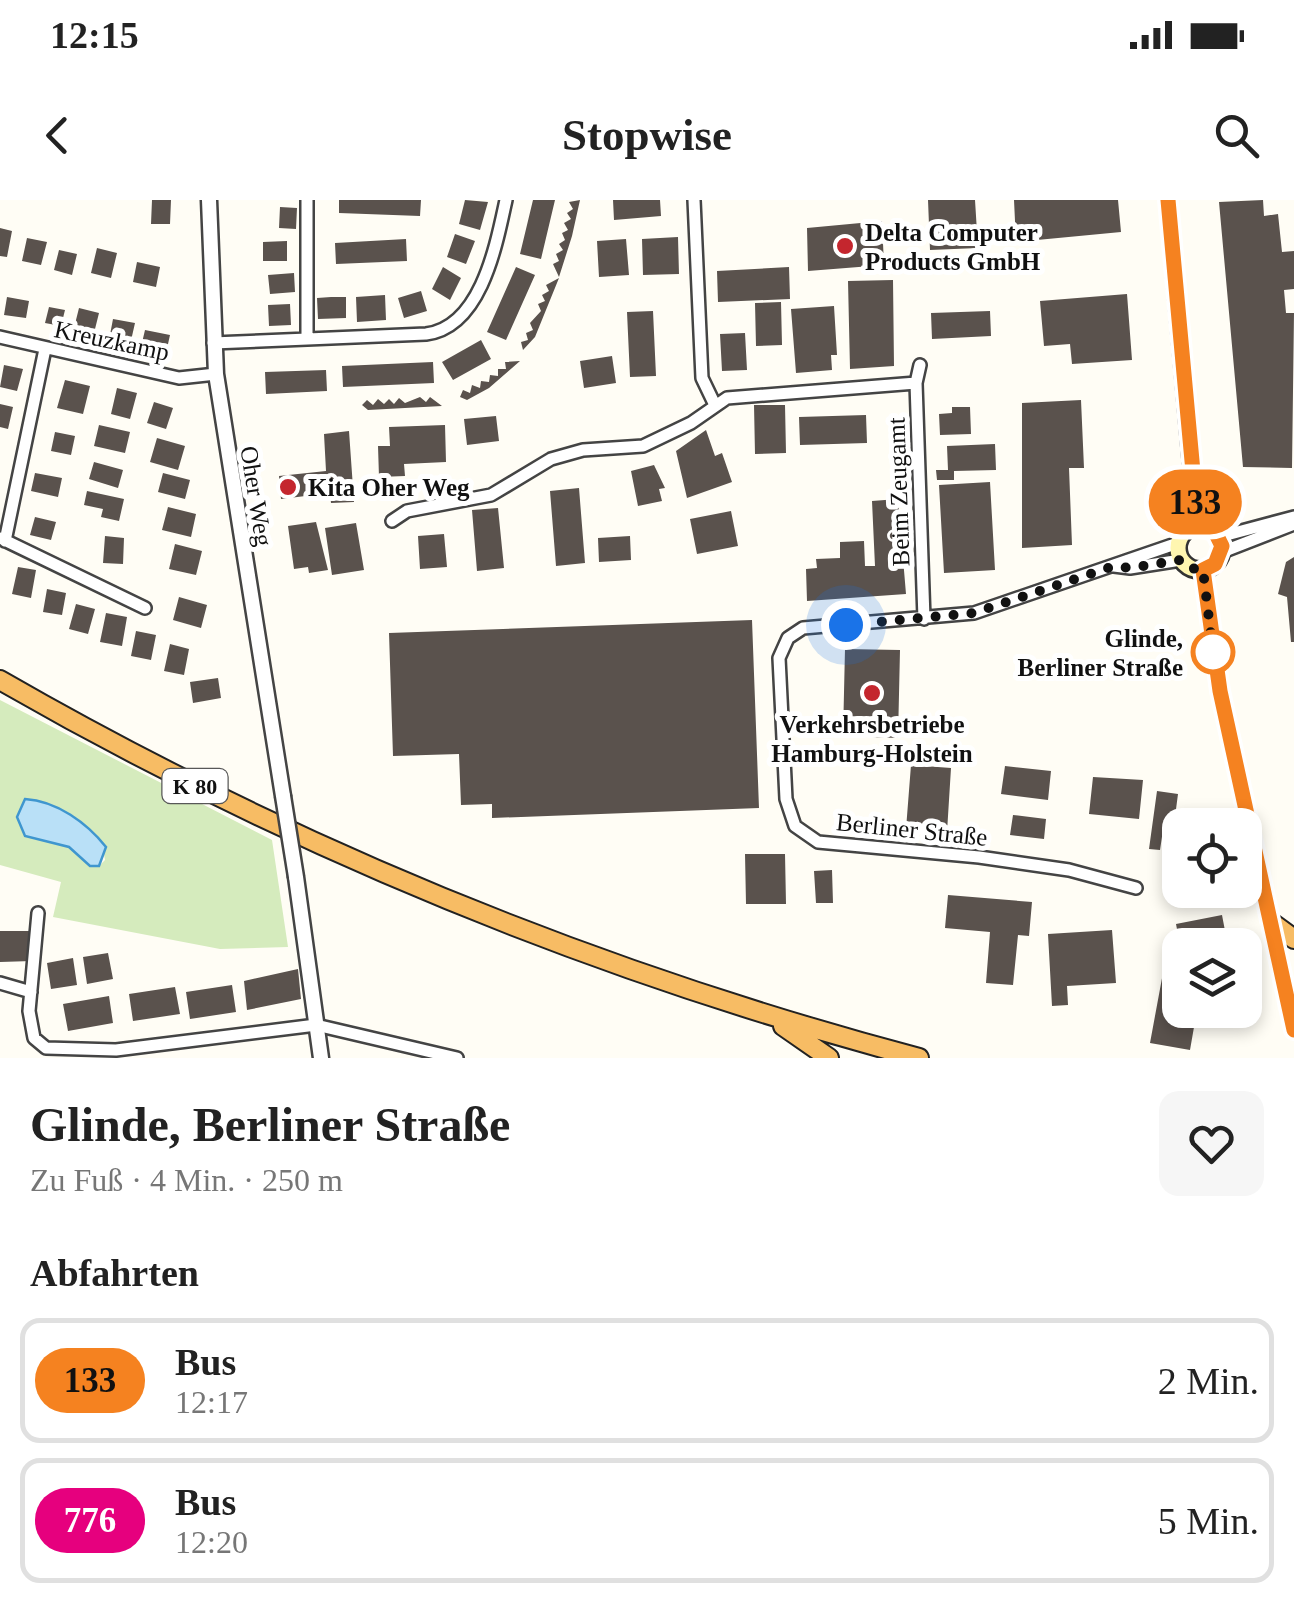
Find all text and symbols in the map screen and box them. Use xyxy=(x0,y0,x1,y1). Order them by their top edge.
text: 12:15 xyxy=(50,14,139,56)
icon: back xyxy=(30,108,85,163)
icon: search xyxy=(1209,108,1264,163)
text: Stopwise xyxy=(562,110,732,160)
place label: Delta Computer Products GmbH xyxy=(865,219,1041,275)
marker: Delta Computer Products GmbH xyxy=(834,235,856,257)
street label: Kreuzkamp xyxy=(52,315,172,366)
street label: Beim Zeugamt xyxy=(882,417,915,567)
street label: Oher Weg xyxy=(235,444,278,549)
line badge: 133 xyxy=(1138,470,1252,534)
place label: Kita Oher Weg xyxy=(308,474,470,501)
marker: Kita Oher Weg xyxy=(277,476,299,498)
text: 133 xyxy=(1169,483,1221,522)
your location xyxy=(821,600,871,650)
place label: Glinde, Berliner Straße xyxy=(1018,625,1183,681)
marker: Glinde, Berliner Straße xyxy=(1192,631,1234,673)
marker: Verkehrsbetriebe Hamburg-Holstein xyxy=(861,682,883,704)
place label: Verkehrsbetriebe Hamburg-Holstein xyxy=(771,711,973,767)
road number: K 80 xyxy=(162,769,228,803)
street label: Berliner Straße xyxy=(835,808,989,851)
map controls xyxy=(1162,808,1262,1028)
button: locate xyxy=(1162,808,1262,908)
button: layers xyxy=(1162,928,1262,1028)
button: heart xyxy=(1159,1091,1264,1196)
text: Glinde, Berliner Straße xyxy=(30,1098,510,1151)
text: Zu Fuß · 4 Min. · 250 m xyxy=(30,1162,343,1198)
text: Abfahrten xyxy=(30,1252,199,1294)
text: Bus xyxy=(175,1341,236,1383)
text: 2 Min. xyxy=(1158,1360,1259,1402)
text: 133 xyxy=(64,1361,116,1400)
text: 12:17 xyxy=(175,1384,248,1420)
text: Bus xyxy=(175,1481,236,1523)
text: 5 Min. xyxy=(1158,1500,1259,1542)
text: 776 xyxy=(64,1501,116,1540)
text: 12:20 xyxy=(175,1524,248,1560)

